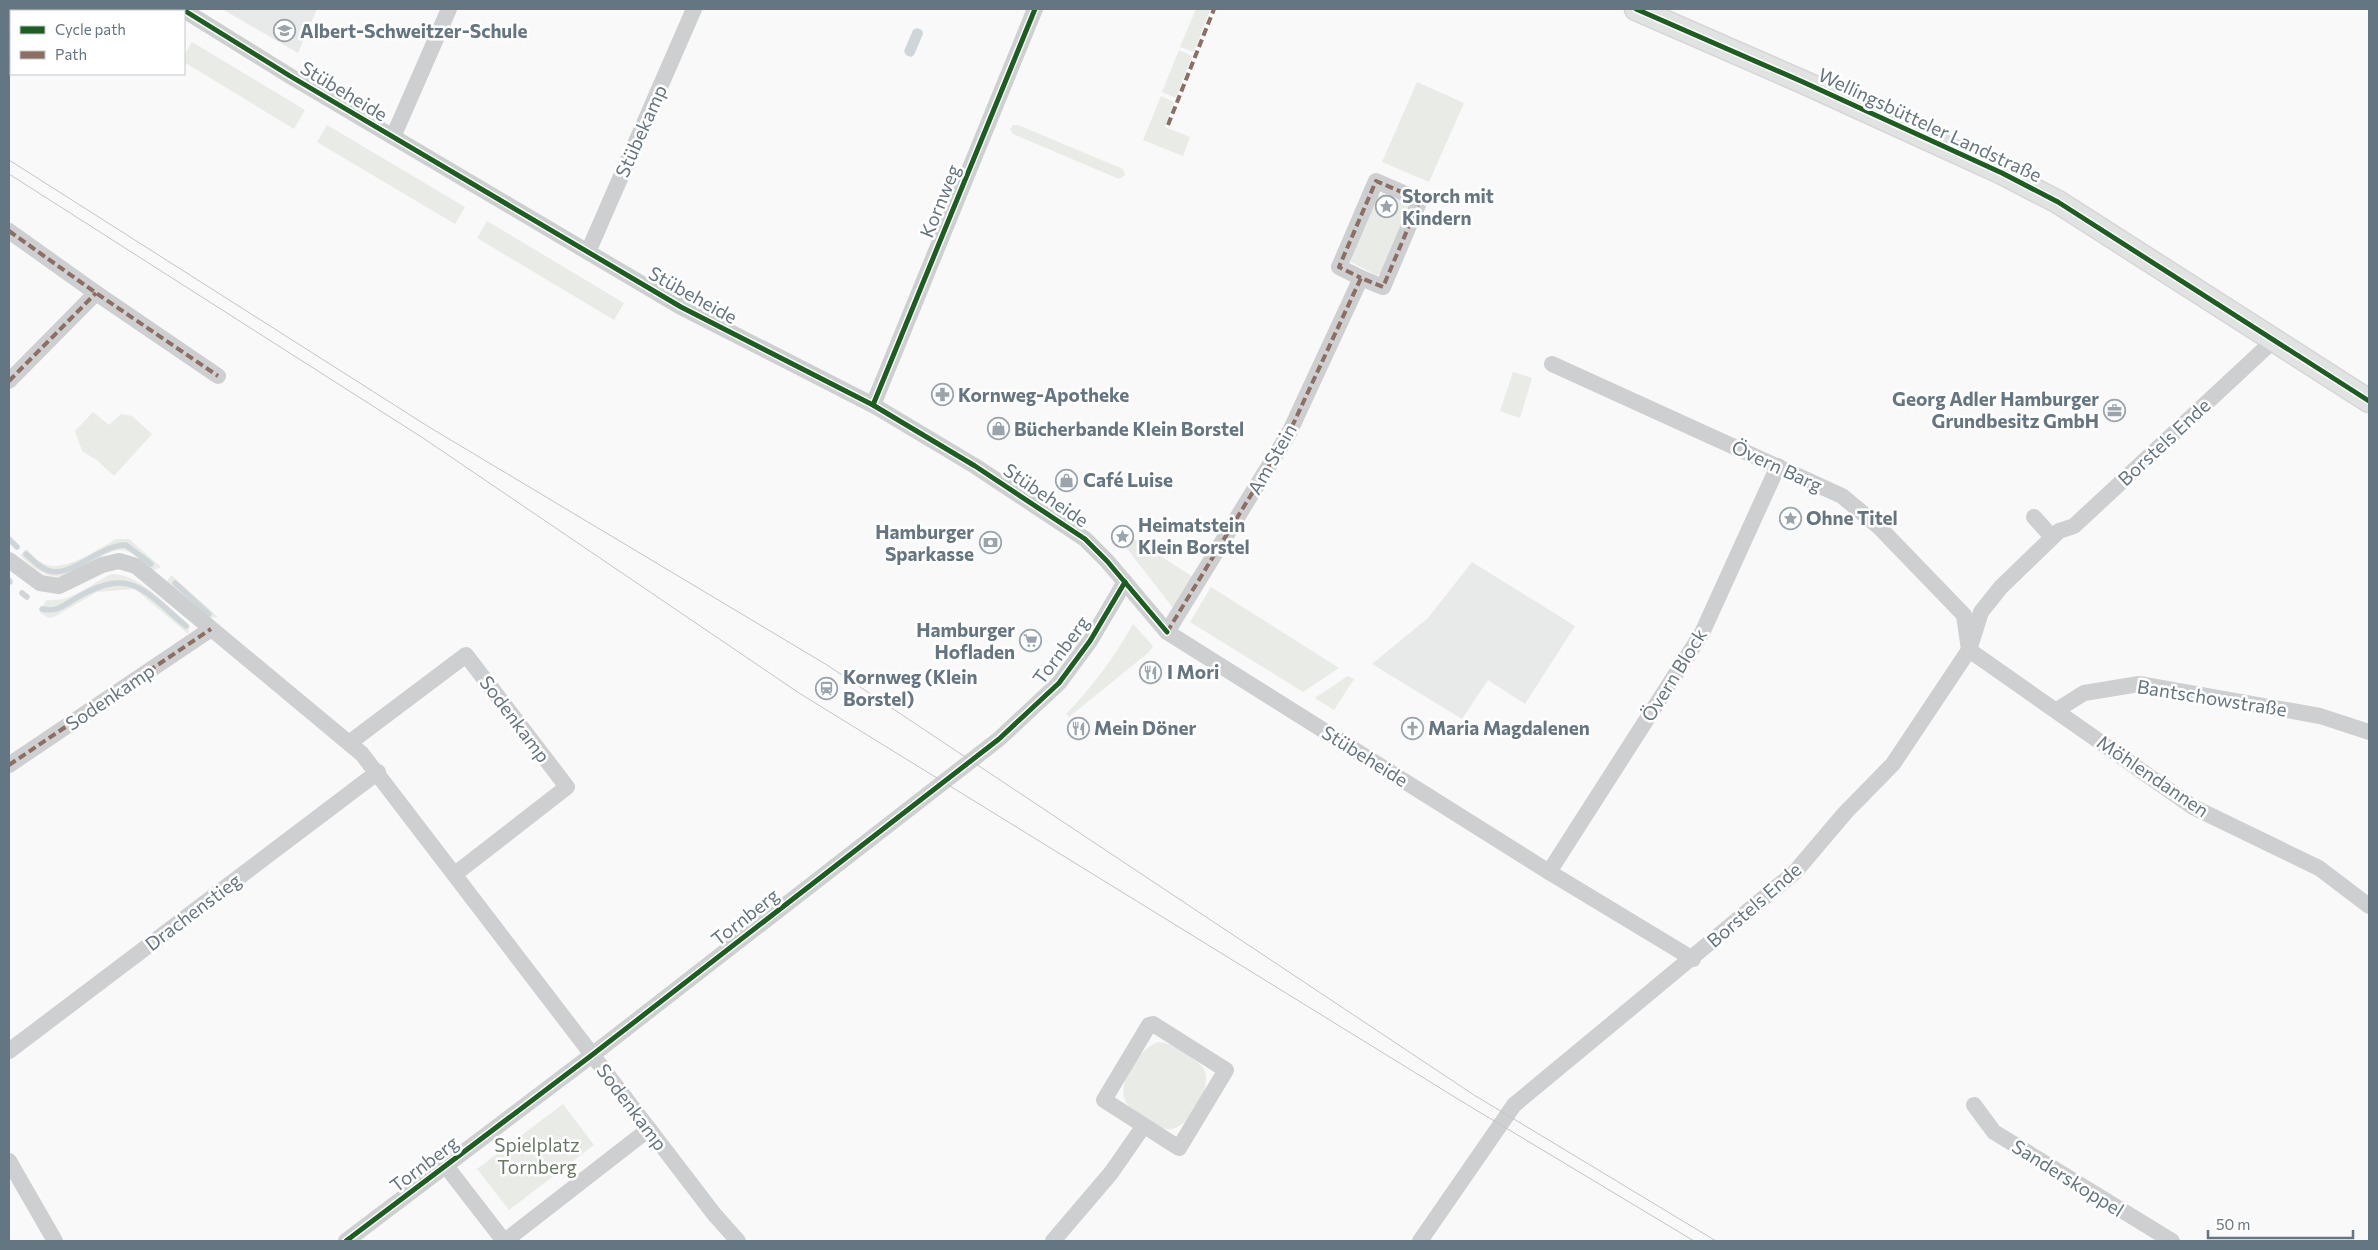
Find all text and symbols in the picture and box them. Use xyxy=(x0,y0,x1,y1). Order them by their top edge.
legend xyxy=(10,10,185,75)
school or university icon: Albert-Schweitzer-Schule xyxy=(272,19,296,43)
place label: Albert-Schweitzer-Schule xyxy=(300,19,527,42)
text: Cycle path xyxy=(55,20,126,38)
text: Path xyxy=(55,45,87,63)
street label: Stübeheide xyxy=(297,56,392,126)
street label: Wellingsbütteler Landstraße xyxy=(1815,63,2046,186)
street label: Stübekamp xyxy=(610,81,671,181)
street label: Kornweg xyxy=(914,161,965,241)
place label: Storch mit Kindern xyxy=(1402,184,1494,229)
place icon: Storch mit Kindern xyxy=(1374,195,1398,219)
street label: Stübeheide xyxy=(645,261,741,328)
pharmacy icon: Kornweg-Apotheke xyxy=(930,383,954,407)
place label: Kornweg-Apotheke xyxy=(958,383,1129,406)
place label: Georg Adler Hamburger Grundbesitz GmbH xyxy=(1892,387,2099,432)
street label: Borstels Ende xyxy=(2113,393,2214,490)
office icon: Georg Adler Hamburger Grundbesitz GmbH xyxy=(2103,398,2127,422)
shop icon: Bücherbande Klein Borstel xyxy=(986,417,1010,441)
place label: Bücherbande Klein Borstel xyxy=(1014,417,1244,440)
street label: Am Stein xyxy=(1242,419,1301,498)
street label: Övern Barg xyxy=(1728,435,1826,497)
street label: Stübeheide xyxy=(999,458,1093,531)
shop icon: Café Luise xyxy=(1055,468,1079,492)
place label: Café Luise xyxy=(1083,468,1173,491)
place icon: Ohne Titel xyxy=(1778,506,1802,530)
place label: Ohne Titel xyxy=(1806,506,1898,529)
place label: Heimatstein Klein Borstel xyxy=(1138,513,1250,558)
place label: Hamburger Sparkasse xyxy=(875,520,974,565)
place icon: Heimatstein Klein Borstel xyxy=(1110,524,1134,548)
bank icon: Hamburger Sparkasse xyxy=(978,531,1002,555)
street label: Tornberg xyxy=(1027,611,1094,688)
place label: Hamburger Hofladen xyxy=(916,618,1015,663)
street label: Övern Block xyxy=(1636,624,1711,725)
supermarket icon: Hamburger Hofladen xyxy=(1019,629,1043,653)
street label: Sodenkamp xyxy=(61,658,159,735)
restaurant icon: I Mori xyxy=(1139,660,1163,684)
place label: I Mori xyxy=(1167,660,1219,683)
place label: Kornweg (Klein Borstel) xyxy=(843,665,977,710)
street label: Sodenkamp xyxy=(475,671,555,767)
street label: Bantschowstraße xyxy=(2136,674,2289,721)
station icon: Kornweg (Klein Borstel) xyxy=(815,676,839,700)
restaurant icon: Mein Döner xyxy=(1066,716,1090,740)
place label: Mein Döner xyxy=(1094,716,1196,739)
church icon: Maria Magdalenen xyxy=(1400,716,1424,740)
place label: Maria Magdalenen xyxy=(1428,716,1590,739)
street label: Stübeheide xyxy=(1318,720,1413,791)
street label: Möhlendannen xyxy=(2093,730,2213,821)
street label: Borstels Ende xyxy=(1702,857,1806,952)
street label: Drachenstieg xyxy=(140,868,245,955)
street label: Tornberg xyxy=(706,883,783,950)
street label: Sodenkamp xyxy=(592,1059,672,1155)
street label: Tornberg xyxy=(385,1130,462,1197)
park label: Spielplatz Tornberg xyxy=(494,1133,580,1178)
street label: Sanderskoppel xyxy=(2008,1134,2128,1221)
scale bar xyxy=(2208,1208,2353,1240)
text: 50 m xyxy=(2216,1215,2250,1233)

